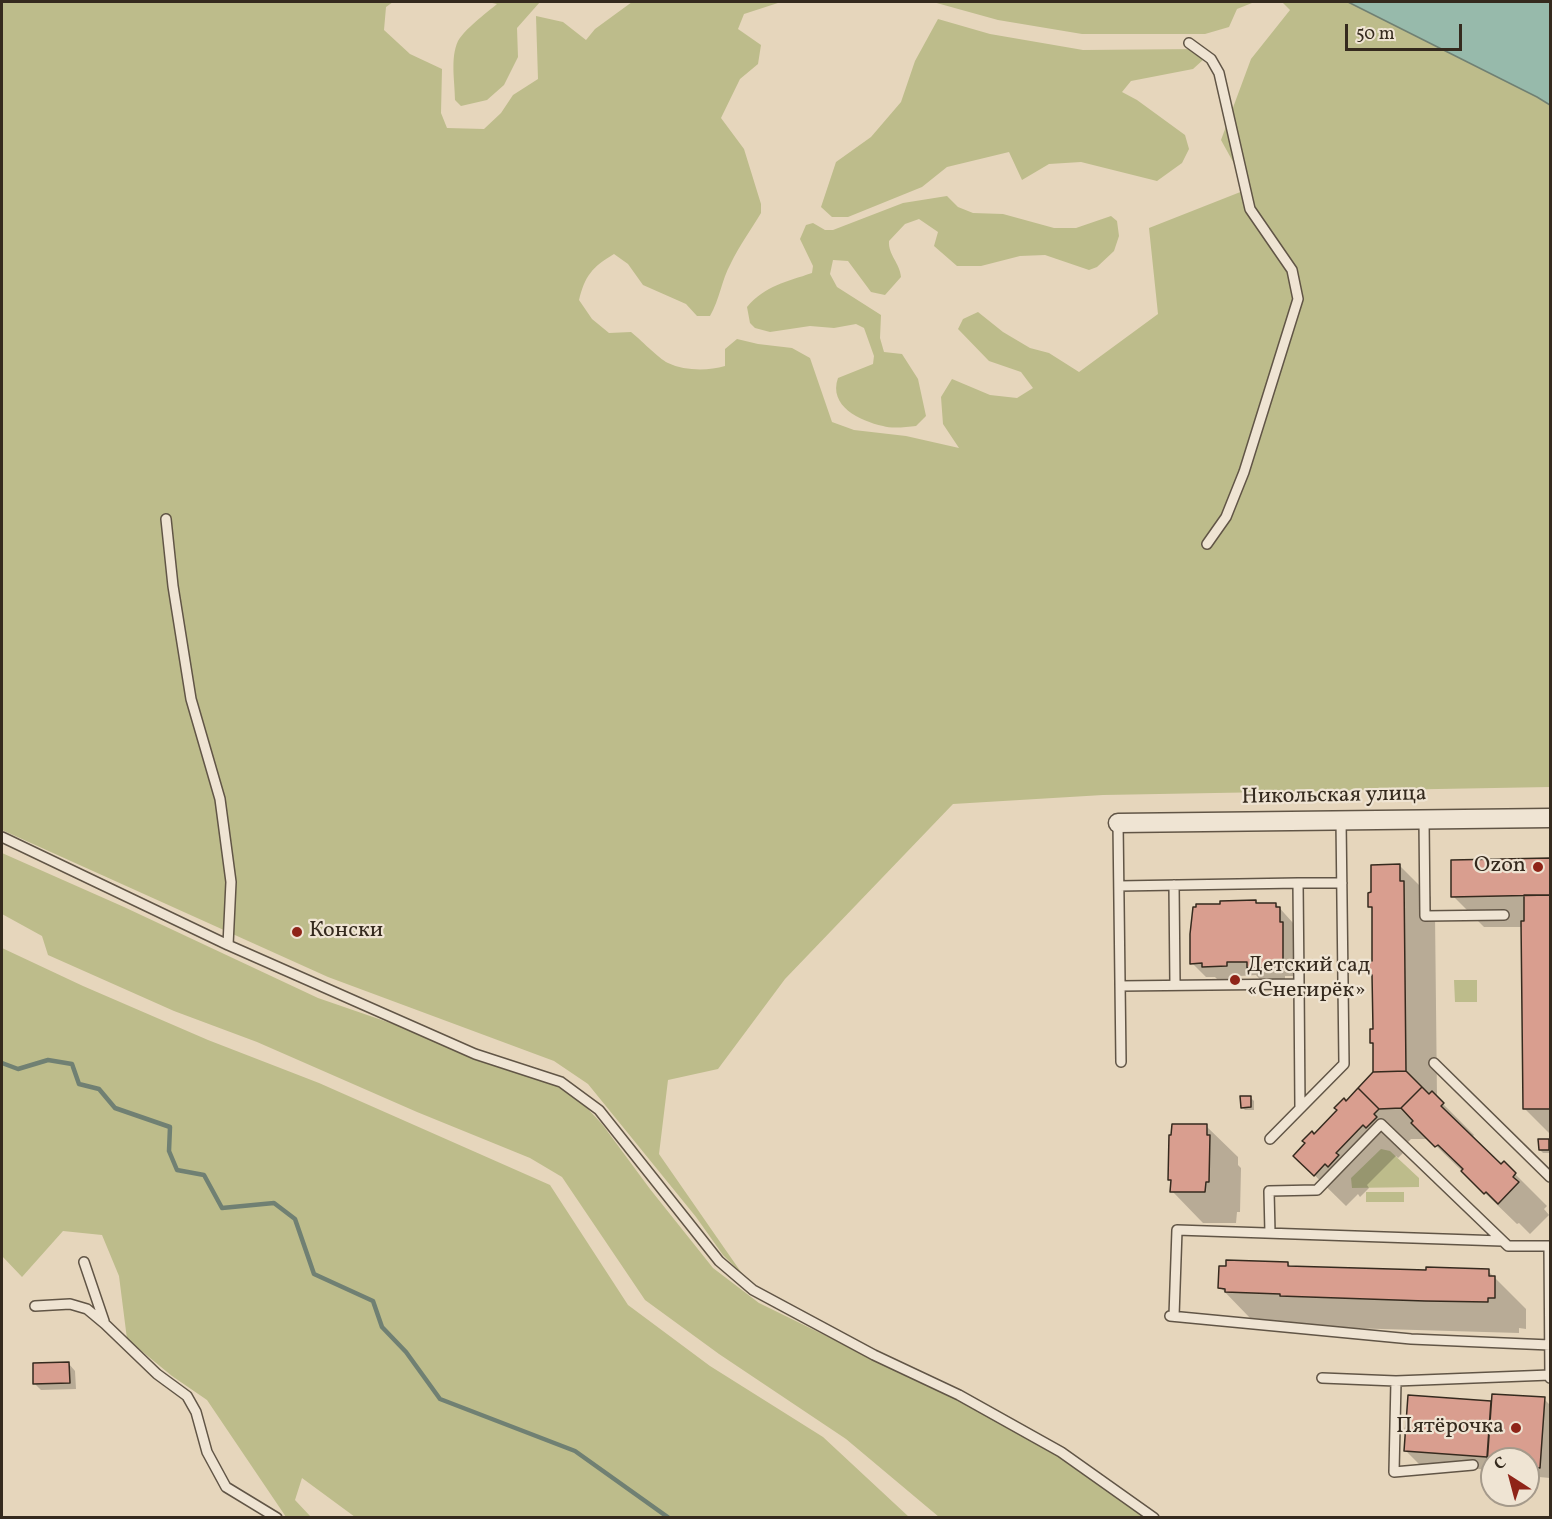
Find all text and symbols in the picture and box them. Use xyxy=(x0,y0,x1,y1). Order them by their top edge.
scale bar xyxy=(1348,12,1465,50)
text: 50 m xyxy=(1356,22,1395,47)
street label: Никольская улица xyxy=(1241,782,1427,812)
place label: Ozon xyxy=(1474,854,1526,880)
marker: Ozon xyxy=(1531,860,1545,874)
place label: Конски xyxy=(309,919,383,945)
marker: Конски xyxy=(290,925,304,939)
place label: Детский сад «Снегирёк» xyxy=(1247,954,1370,1005)
marker: Детский сад «Снегирёк» xyxy=(1228,973,1242,987)
place label: Пятёрочка xyxy=(1396,1415,1504,1441)
marker: Пятёрочка xyxy=(1509,1421,1523,1435)
north arrow xyxy=(1480,1447,1540,1507)
text: С xyxy=(1490,1452,1511,1476)

